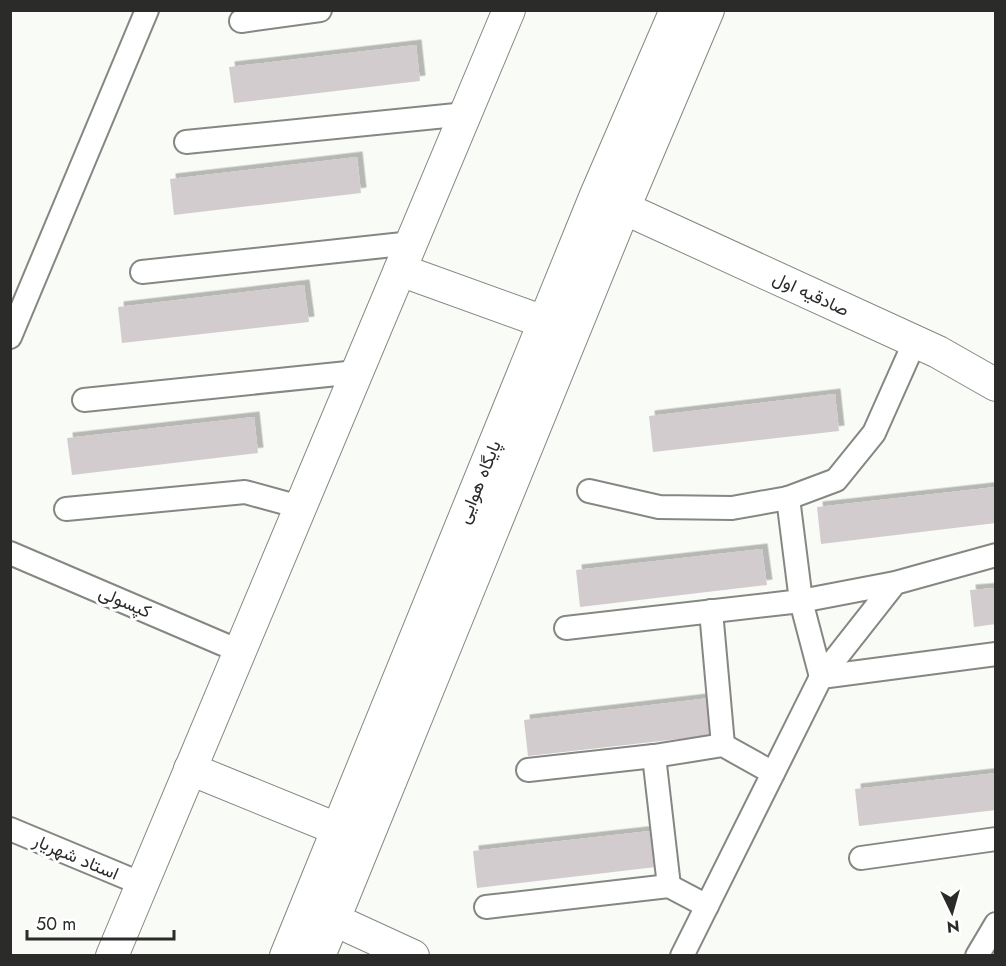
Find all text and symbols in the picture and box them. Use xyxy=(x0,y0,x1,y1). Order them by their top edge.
street label: صادقیه اول xyxy=(769,265,853,323)
street label: پایگاه هوایی xyxy=(450,436,508,528)
street label: کپسولی xyxy=(95,579,155,625)
street label: استاد شهریار xyxy=(28,827,123,887)
north arrow xyxy=(922,882,982,942)
scale bar xyxy=(27,903,174,941)
text: 50 m xyxy=(36,911,76,937)
text: N xyxy=(946,914,961,938)

